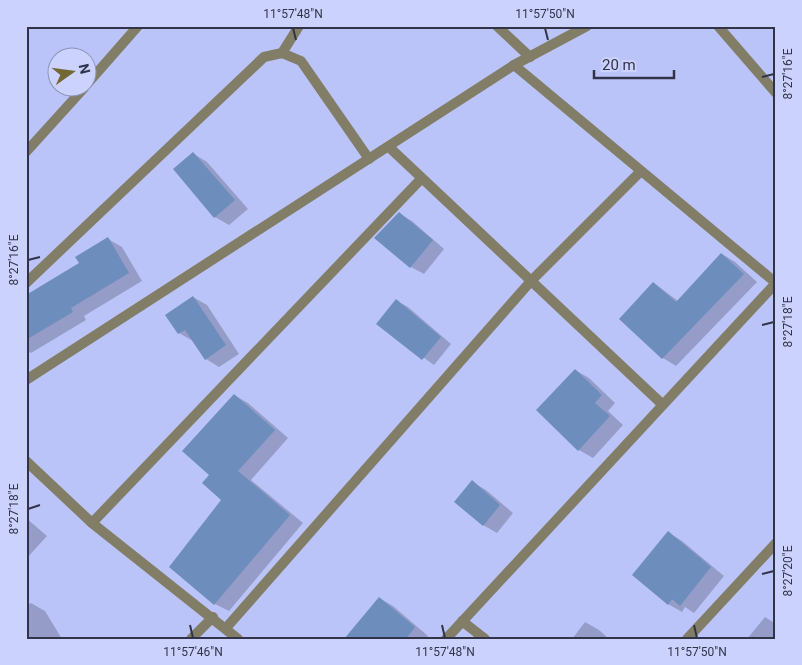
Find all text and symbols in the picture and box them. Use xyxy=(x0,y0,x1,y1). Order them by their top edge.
text: 11°57'48"N xyxy=(263,7,323,21)
text: 11°57'50"N xyxy=(515,7,575,21)
north arrow xyxy=(48,48,98,98)
scale bar xyxy=(594,48,674,80)
text: 8°27'16"E xyxy=(781,48,795,99)
text: 20 m xyxy=(602,56,636,74)
text: N xyxy=(76,62,94,76)
text: 8°27'16"E xyxy=(7,234,21,285)
text: 8°27'18"E xyxy=(781,296,795,347)
text: 8°27'18"E xyxy=(7,483,21,534)
text: 8°27'20"E xyxy=(781,545,795,596)
text: 11°57'46"N xyxy=(163,645,223,659)
text: 11°57'48"N xyxy=(415,645,475,659)
text: 11°57'50"N xyxy=(667,645,727,659)

